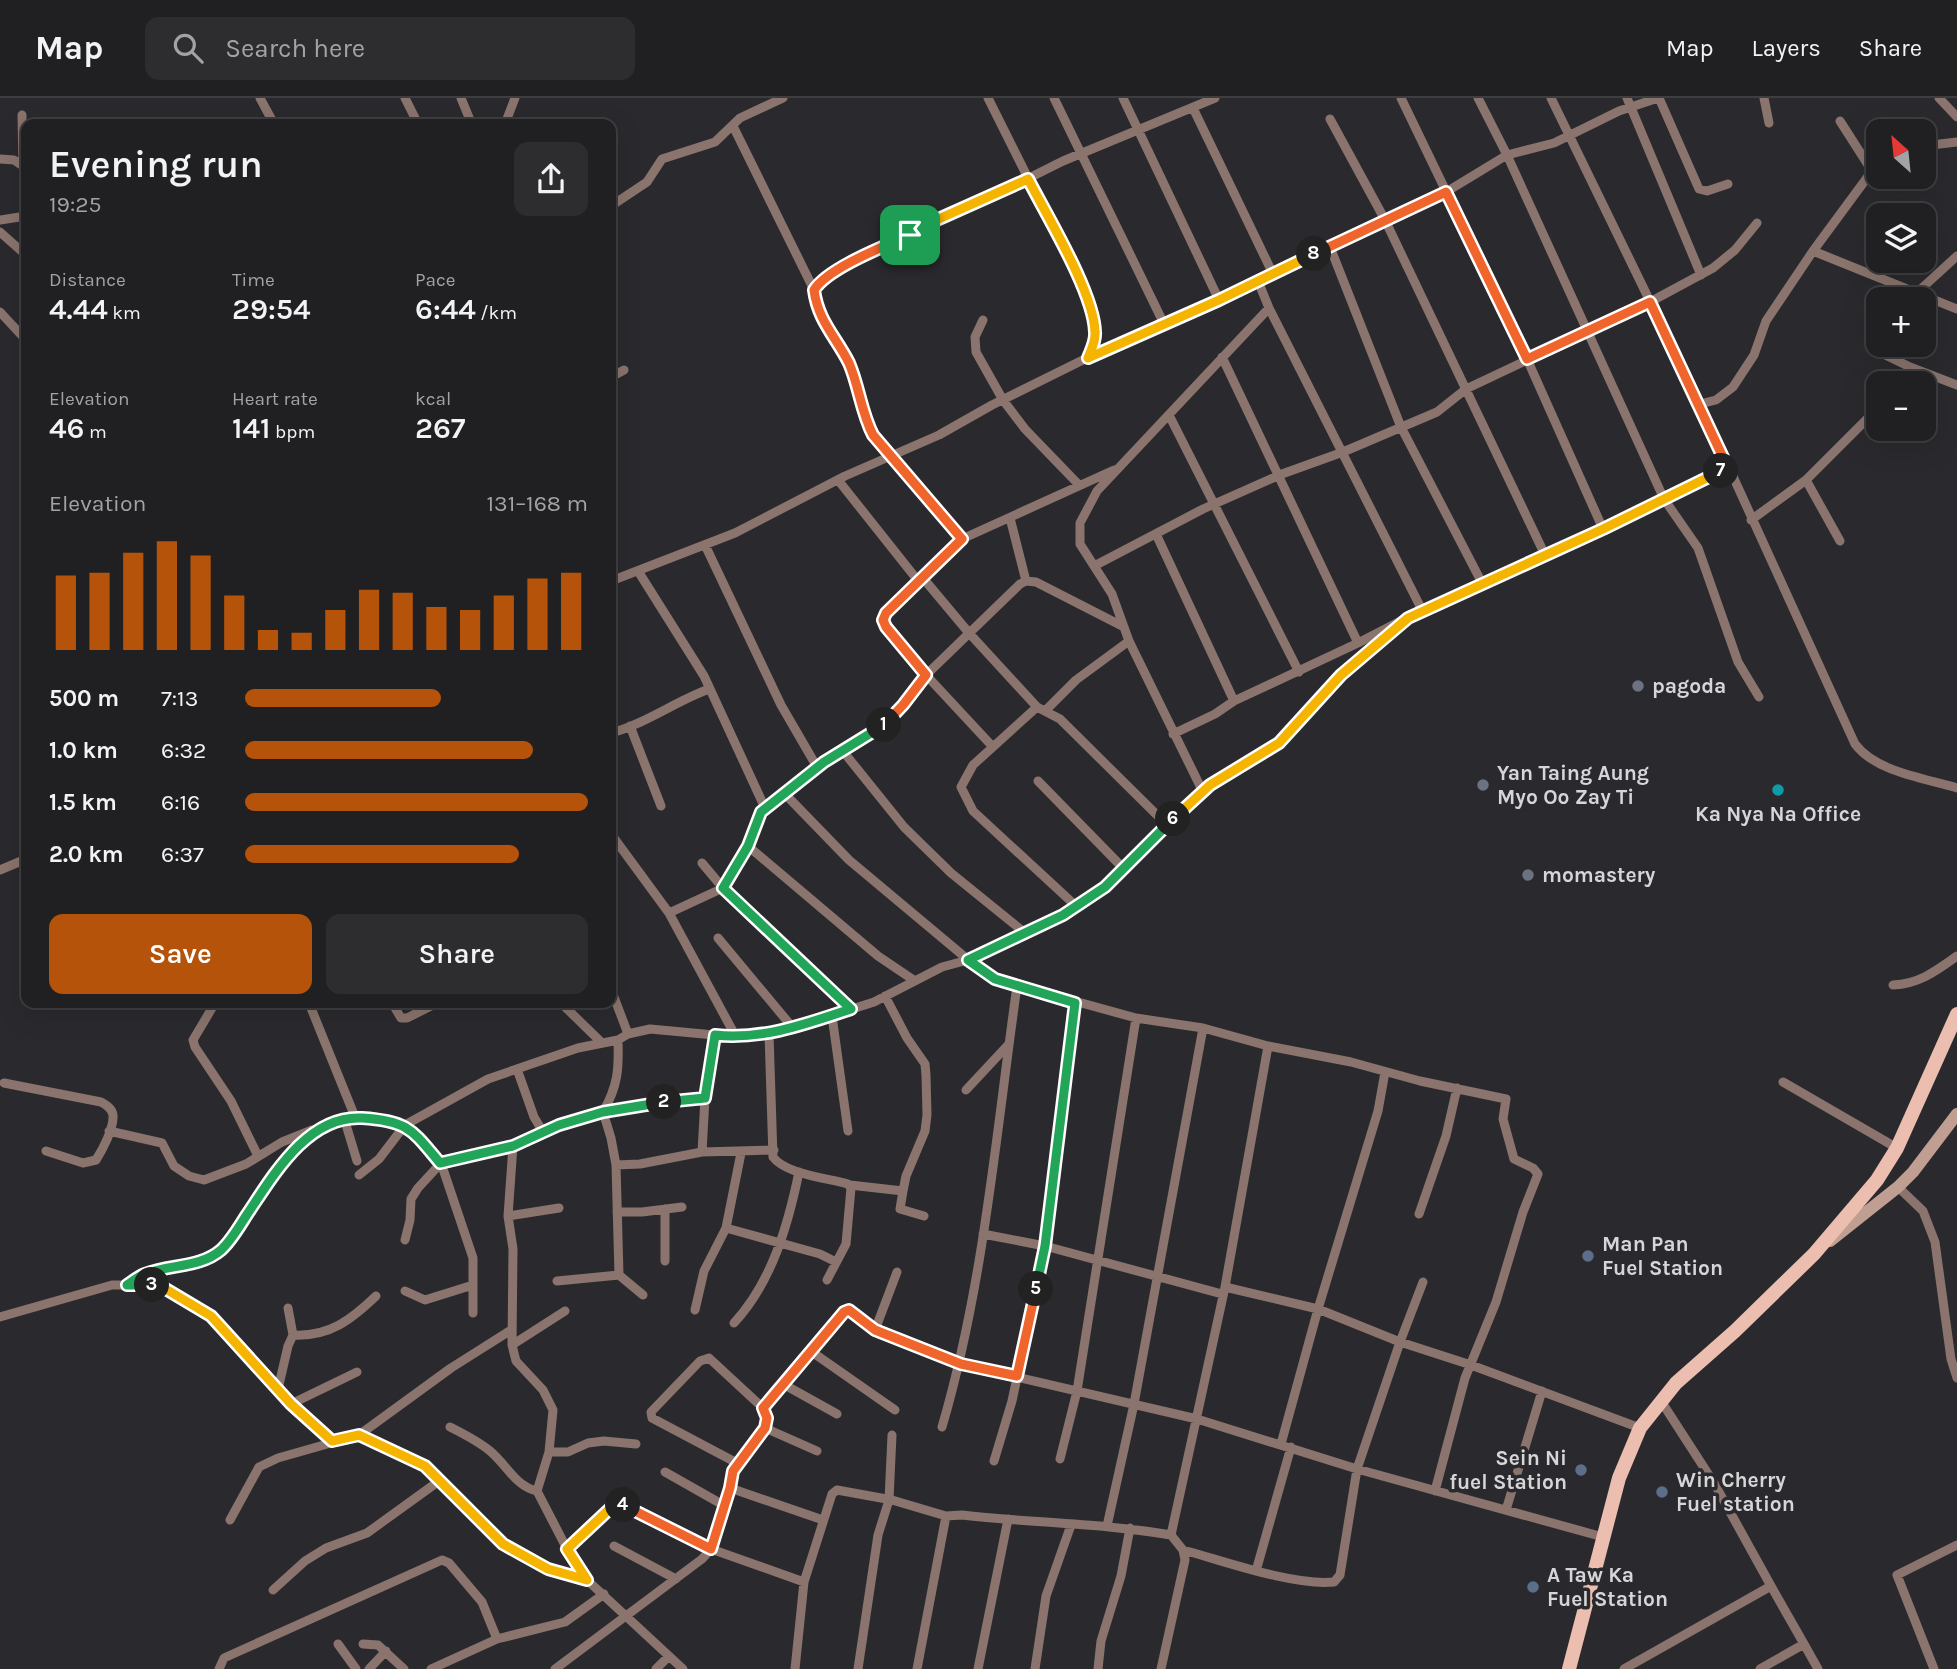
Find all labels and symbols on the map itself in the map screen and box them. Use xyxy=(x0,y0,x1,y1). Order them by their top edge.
north arrow xyxy=(1866,119,1936,189)
pin xyxy=(880,205,940,265)
pin: 8 xyxy=(1296,236,1332,272)
pin: 7 xyxy=(1704,454,1738,488)
place label: pagoda xyxy=(1652,674,1726,698)
marker: pagoda xyxy=(1630,678,1646,694)
pin: 1 xyxy=(866,708,902,742)
place label: Yan Taing Aung Myo Oo Zay Ti xyxy=(1497,761,1649,809)
marker: Yan Taing Aung Myo Oo Zay Ti xyxy=(1475,777,1491,793)
marker: Ka Nya Na Office xyxy=(1770,782,1786,798)
pin: 6 xyxy=(1156,802,1190,836)
place label: Ka Nya Na Office xyxy=(1695,802,1861,826)
place label: momastery xyxy=(1542,863,1656,887)
marker: momastery xyxy=(1520,867,1536,883)
pin: 2 xyxy=(646,1084,682,1119)
place label: Man Pan Fuel Station xyxy=(1602,1232,1723,1280)
marker: Man Pan Fuel Station xyxy=(1580,1248,1596,1264)
pin: 3 xyxy=(134,1268,170,1302)
pin: 5 xyxy=(1018,1272,1054,1306)
place label: Sein Ni fuel Station xyxy=(1449,1446,1567,1494)
marker: Sein Ni fuel Station xyxy=(1573,1462,1589,1478)
place label: Win Cherry Fuel station xyxy=(1676,1468,1795,1516)
marker: Win Cherry Fuel station xyxy=(1654,1484,1670,1500)
pin: 4 xyxy=(606,1488,640,1522)
place label: A Taw Ka Fuel Station xyxy=(1547,1563,1668,1611)
marker: A Taw Ka Fuel Station xyxy=(1525,1579,1541,1595)

